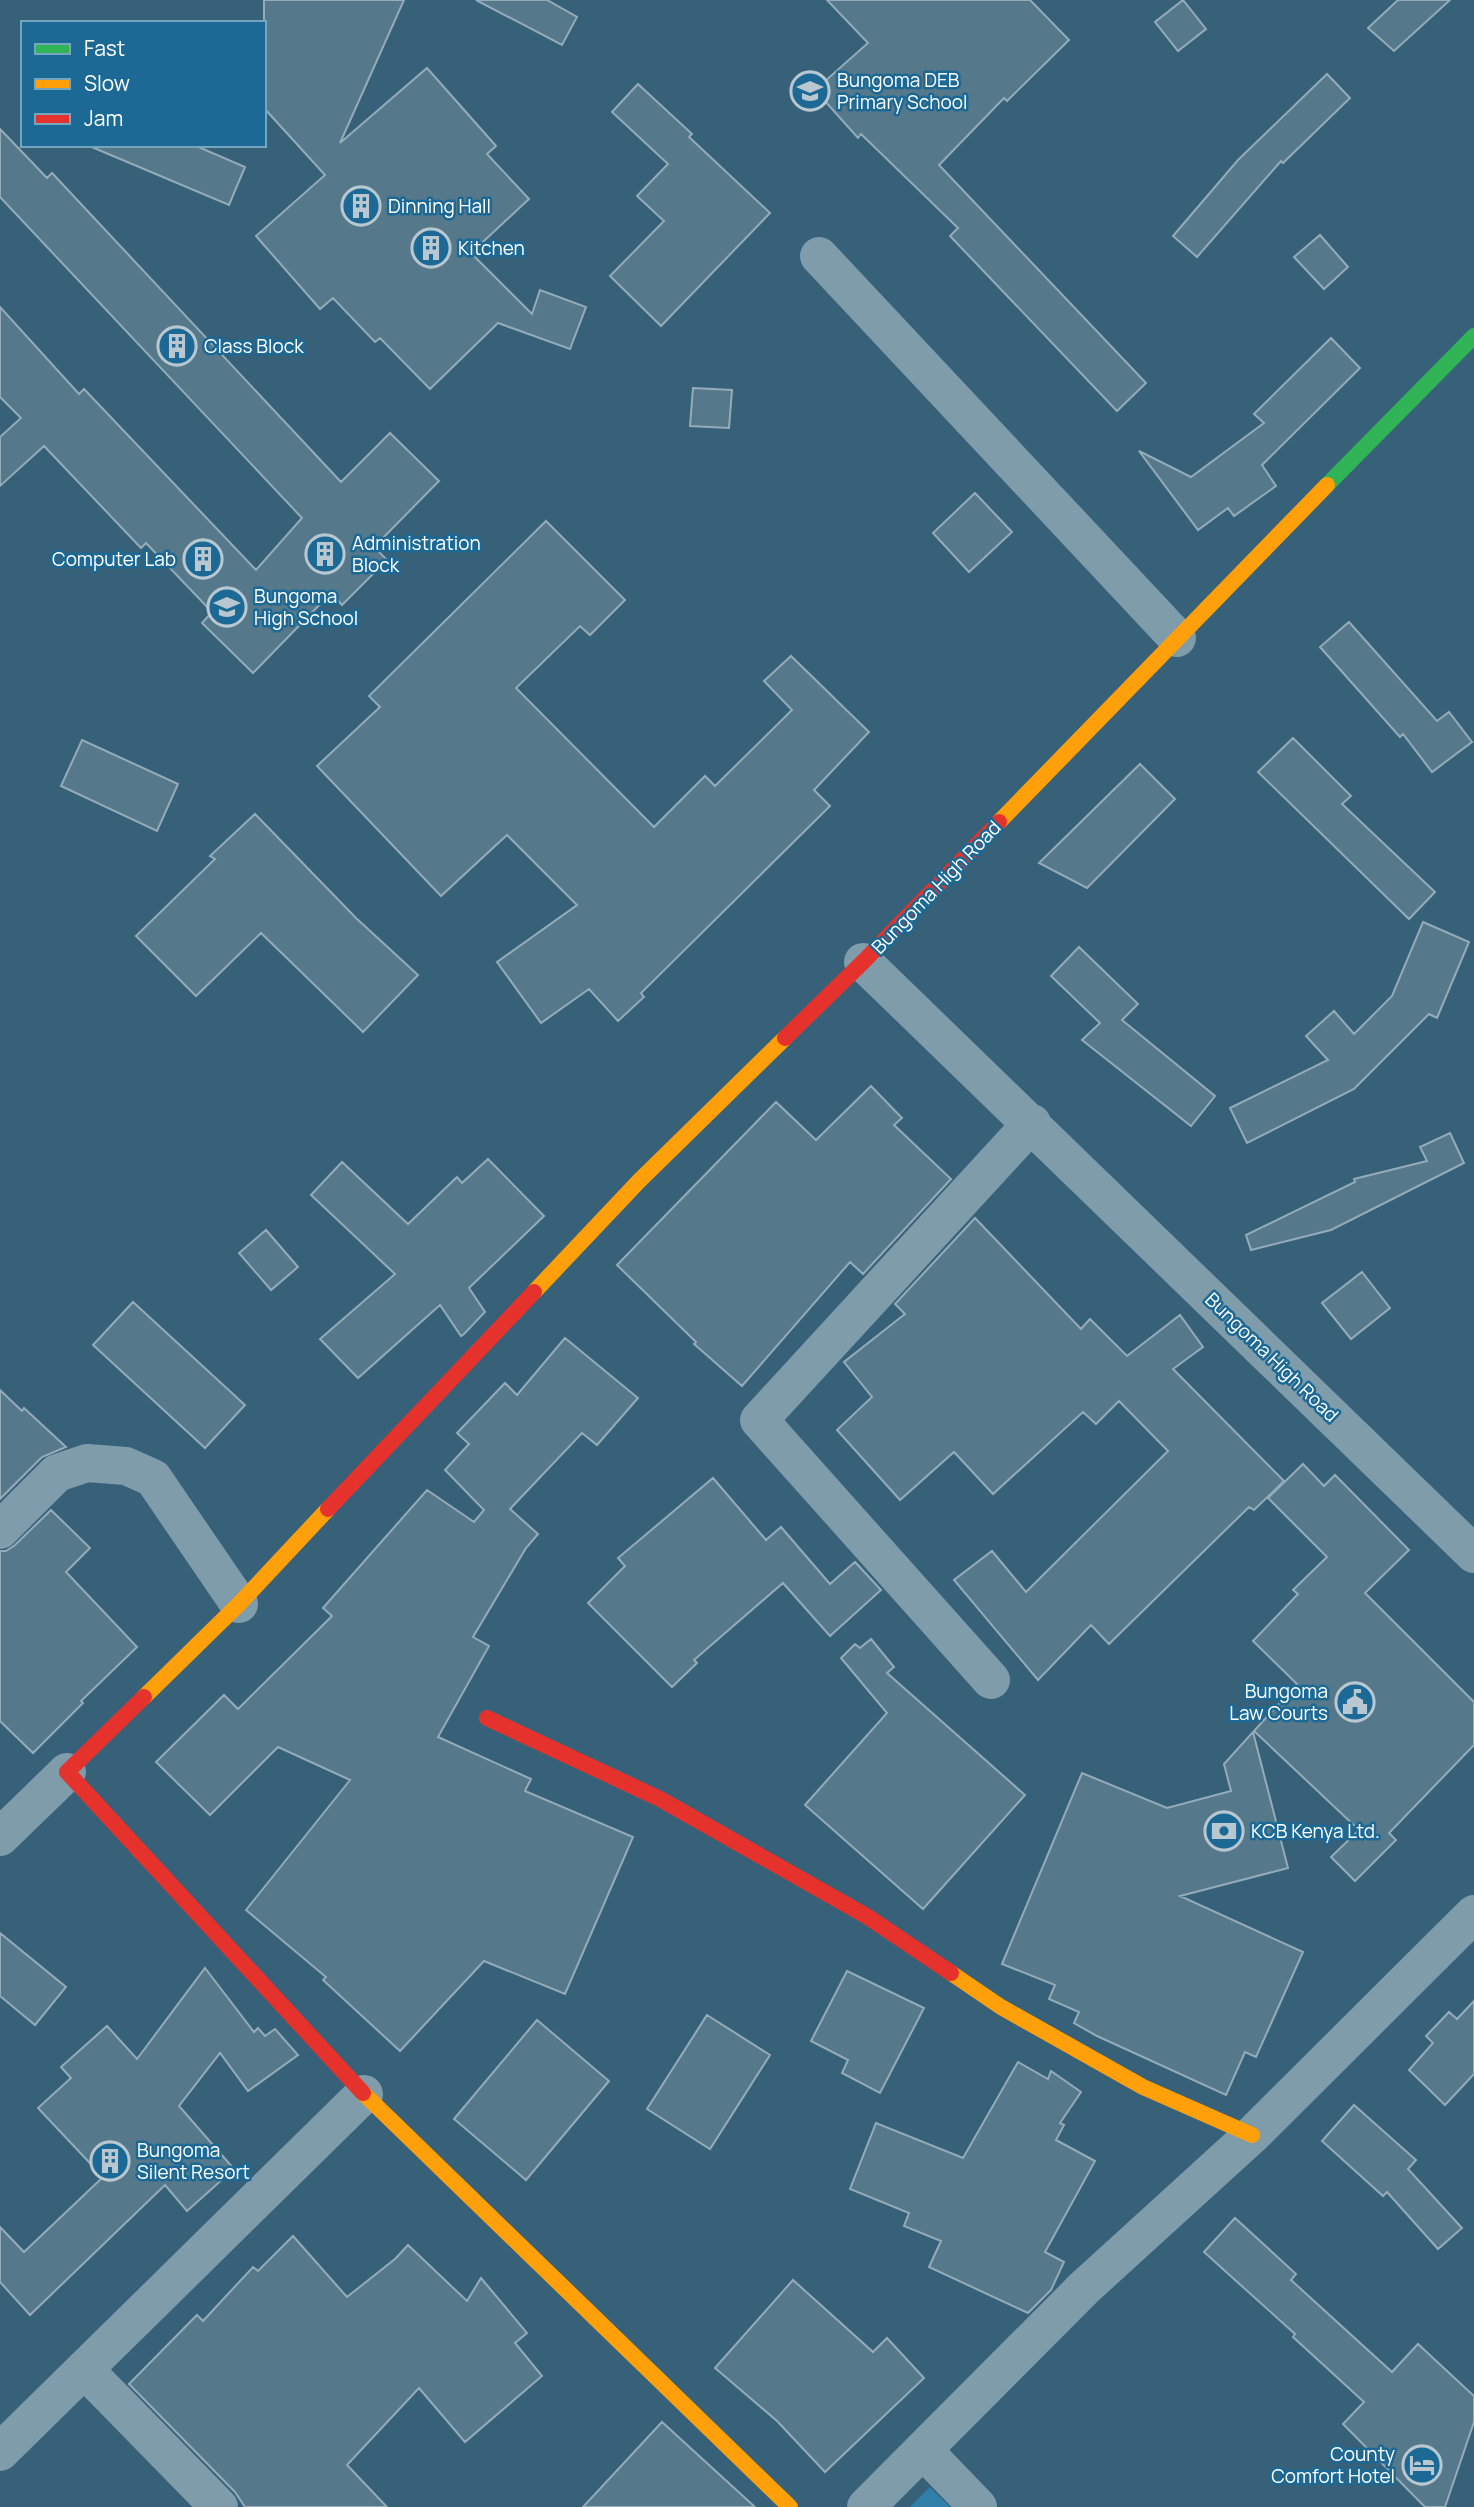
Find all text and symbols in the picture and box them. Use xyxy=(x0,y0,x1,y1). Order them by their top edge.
legend xyxy=(21,21,266,147)
text: Fast xyxy=(84,34,125,62)
place label: Bungoma DEB Primary School xyxy=(837,67,967,115)
text: Slow xyxy=(84,69,130,97)
school or university icon: Bungoma DEB Primary School xyxy=(789,70,831,112)
text: Jam xyxy=(84,104,123,132)
building icon: Dinning Hall xyxy=(340,185,382,227)
place label: Dinning Hall xyxy=(388,193,491,219)
building icon: Kitchen xyxy=(410,227,452,269)
place label: Kitchen xyxy=(458,235,525,261)
building icon: Class Block xyxy=(156,325,198,367)
place label: Class Block xyxy=(204,333,304,359)
place label: Administration Block xyxy=(352,530,481,578)
building icon: Administration Block xyxy=(304,533,346,575)
building icon: Computer Lab xyxy=(182,538,224,580)
place label: Computer Lab xyxy=(52,546,176,572)
place label: Bungoma High School xyxy=(254,583,358,631)
school or university icon: Bungoma High School xyxy=(206,586,248,628)
street label: Bungoma High Road xyxy=(866,815,1006,959)
street label: Bungoma High Road xyxy=(1200,1287,1344,1427)
place label: Bungoma Law Courts xyxy=(1229,1678,1328,1726)
public building icon: Bungoma Law Courts xyxy=(1334,1681,1376,1723)
bank icon: KCB Kenya Ltd. xyxy=(1203,1810,1245,1852)
place label: KCB Kenya Ltd. xyxy=(1251,1818,1380,1844)
place label: Bungoma Silent Resort xyxy=(137,2137,250,2185)
building icon: Bungoma Silent Resort xyxy=(89,2140,131,2182)
place label: County Comfort Hotel xyxy=(1271,2441,1395,2489)
hotel icon: County Comfort Hotel xyxy=(1401,2444,1443,2486)

